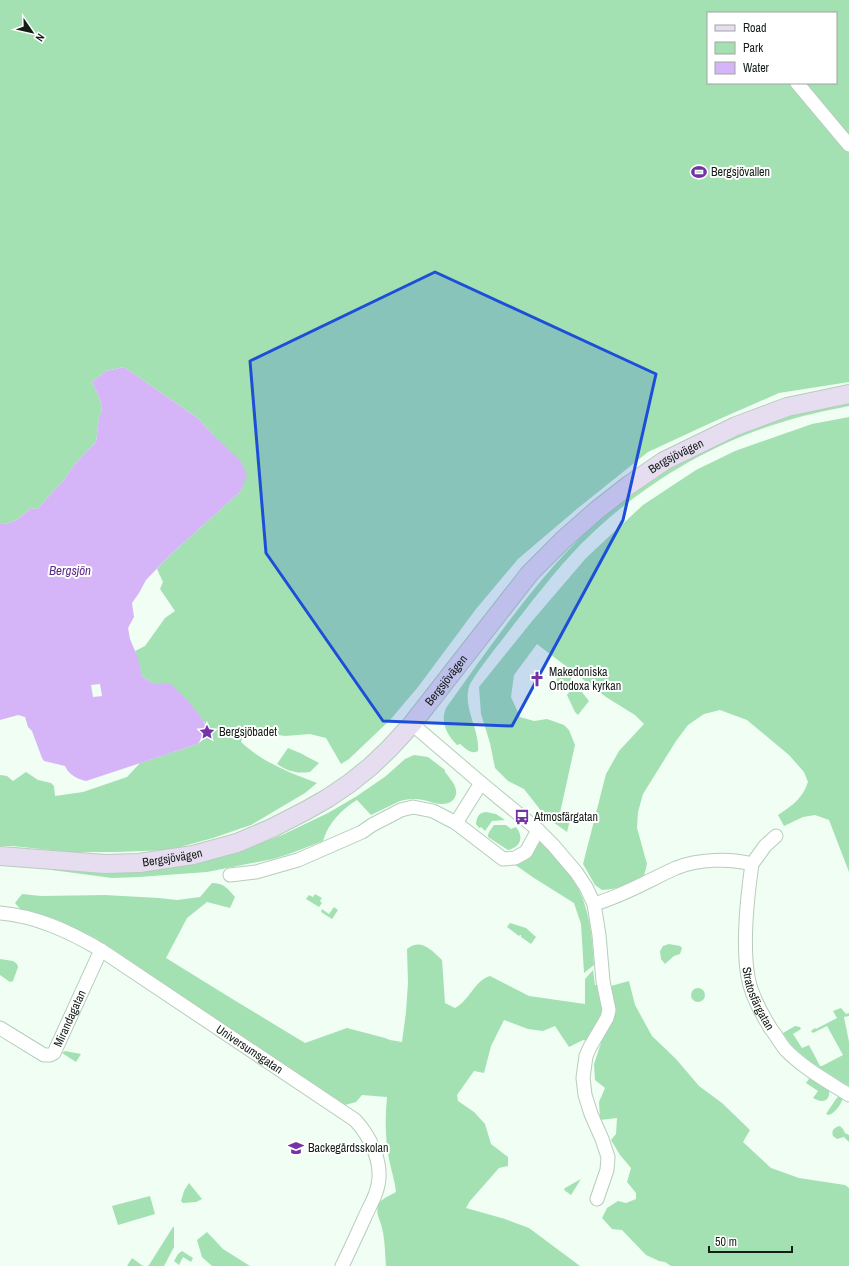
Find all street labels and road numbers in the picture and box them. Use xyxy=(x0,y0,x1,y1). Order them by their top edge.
street label: Bergsjövägen xyxy=(645,435,706,477)
street label: Bergsjövägen xyxy=(421,652,471,709)
street label: Bergsjövägen xyxy=(141,845,204,870)
street label: Stratosfärgatan xyxy=(739,966,778,1033)
street label: Mirandagatan xyxy=(50,988,90,1050)
street label: Universumsgatan xyxy=(213,1021,286,1077)

